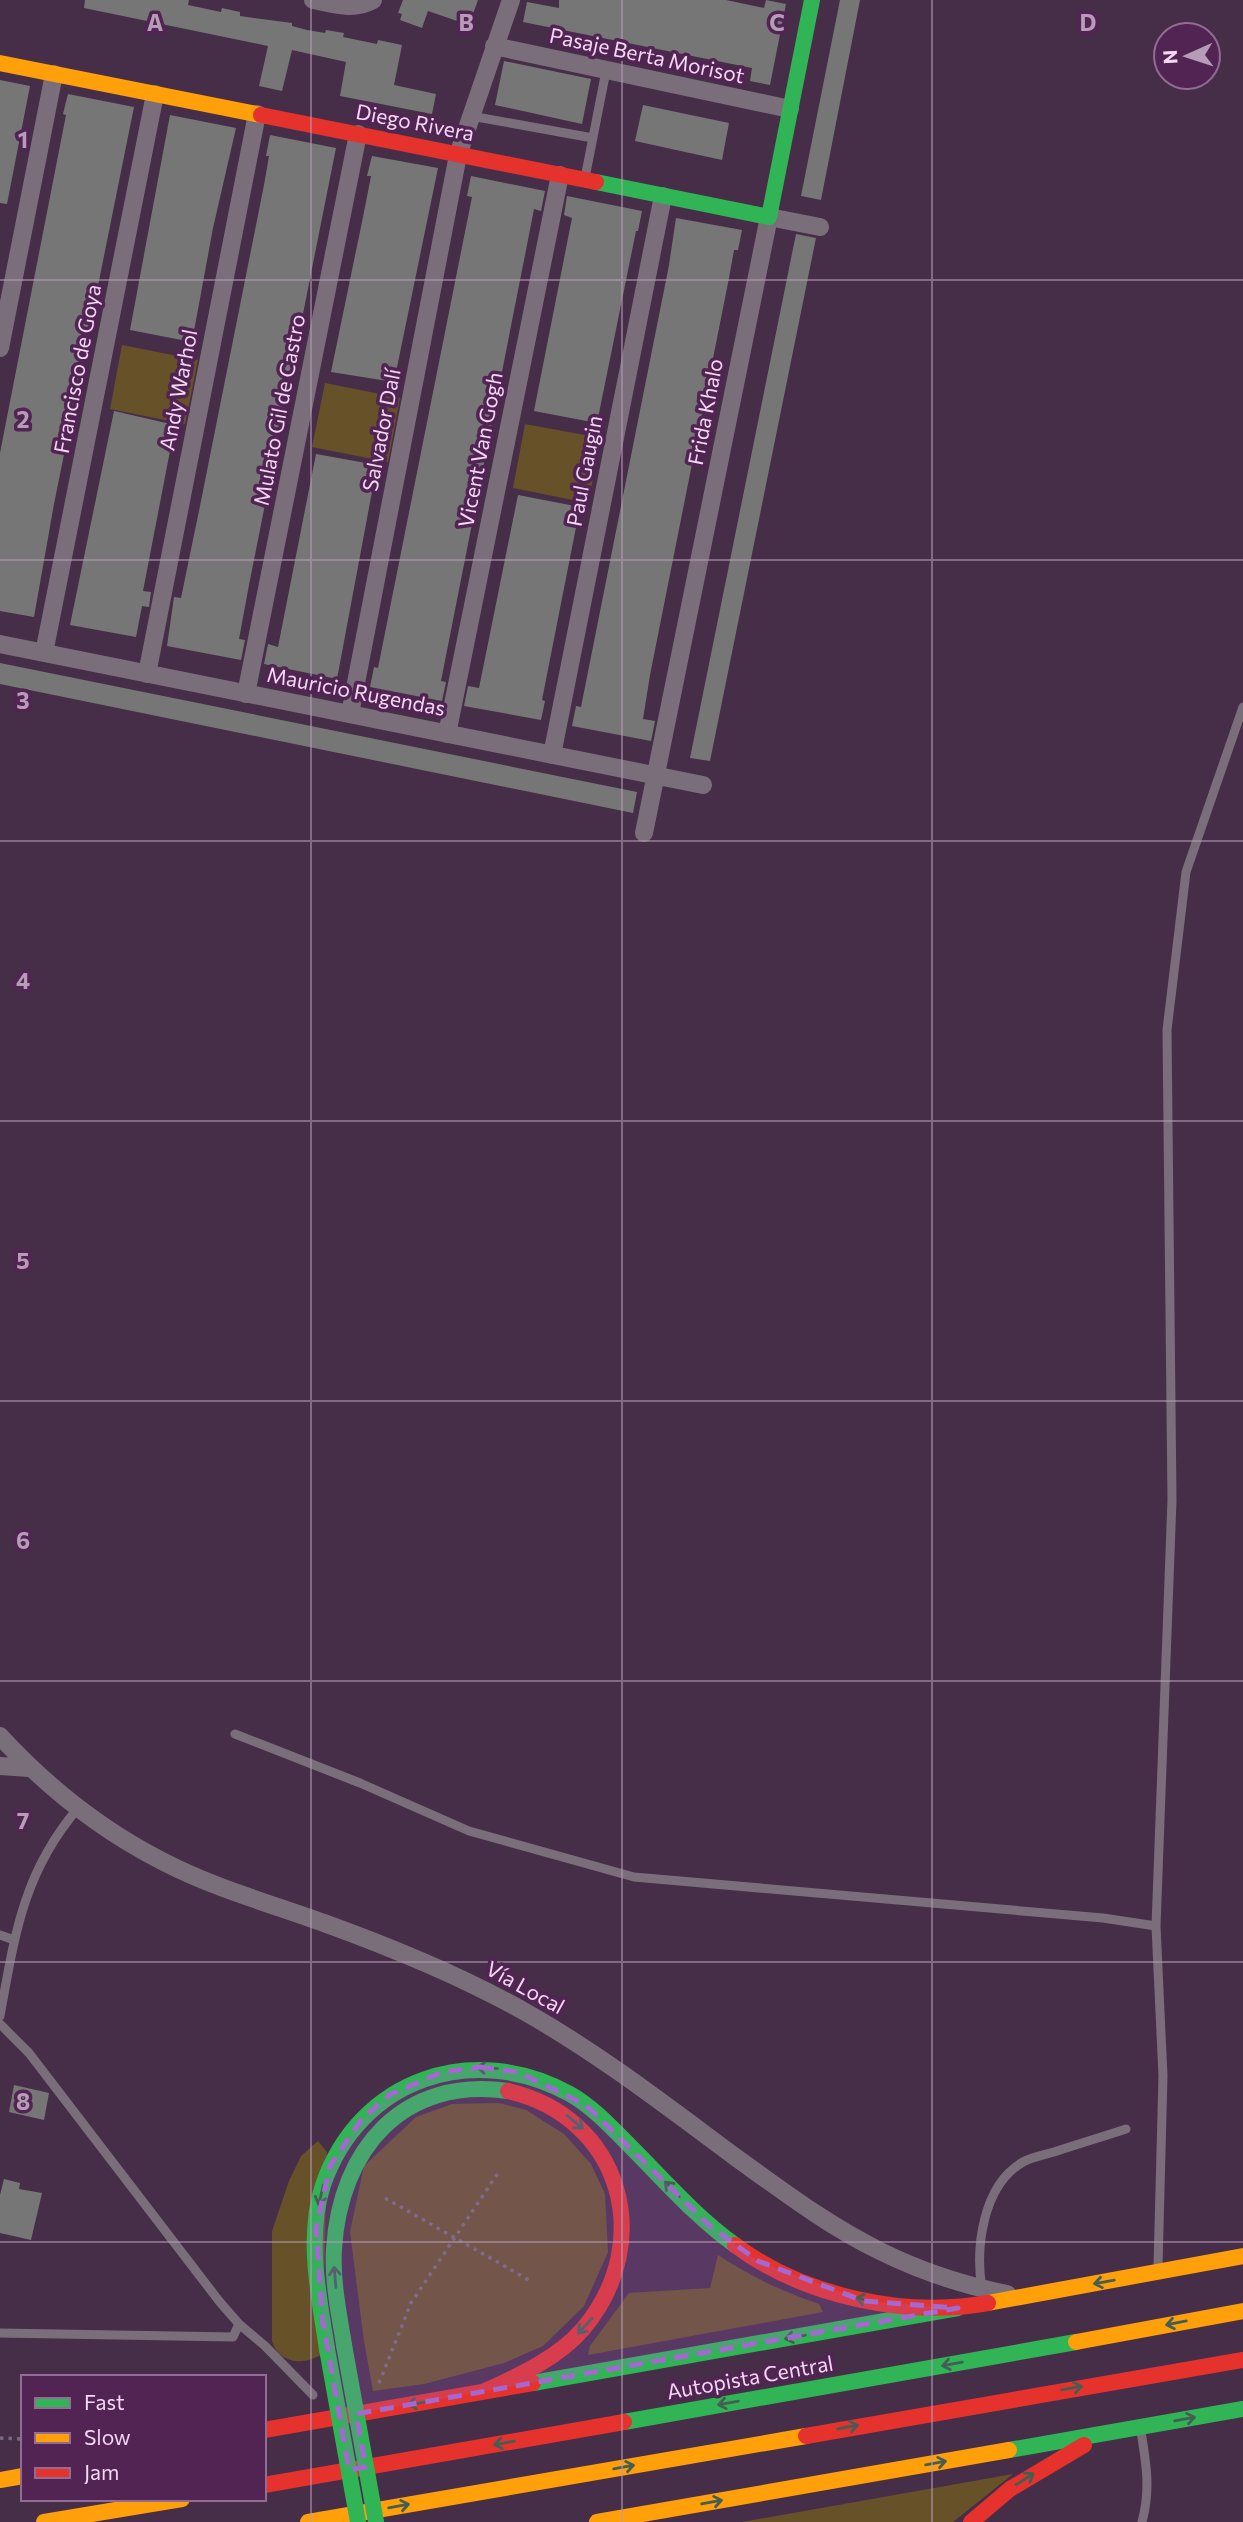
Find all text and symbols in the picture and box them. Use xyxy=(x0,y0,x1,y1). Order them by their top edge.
text: A xyxy=(147,8,164,36)
text: B xyxy=(458,8,474,36)
text: C xyxy=(769,8,785,36)
text: D xyxy=(1080,8,1097,36)
north arrow xyxy=(1152,21,1222,91)
street label: Pasaje Berta Morisot xyxy=(548,22,747,87)
text: N xyxy=(1158,49,1181,65)
street label: Diego Rivera xyxy=(354,98,476,145)
text: 1 xyxy=(18,125,28,153)
street label: Francisco de Goya xyxy=(48,282,105,455)
street label: Mulato Gil de Castro xyxy=(248,312,309,508)
street label: Andy Warhol xyxy=(154,327,202,453)
street label: Frida Khalo xyxy=(682,356,727,467)
street label: Salvador Dalí xyxy=(356,366,405,493)
street label: Vicent Van Gogh xyxy=(452,370,507,529)
text: 2 xyxy=(16,405,30,433)
street label: Paul Gaugin xyxy=(561,413,606,528)
street label: Mauricio Rugendas xyxy=(265,661,448,720)
text: 3 xyxy=(16,686,30,714)
text: 4 xyxy=(16,966,30,994)
text: 5 xyxy=(16,1246,30,1274)
text: 6 xyxy=(16,1526,30,1554)
text: 7 xyxy=(17,1806,29,1834)
street label: Vía Local xyxy=(482,1955,569,2018)
one-way arrow xyxy=(476,2062,499,2075)
text: 8 xyxy=(16,2087,30,2115)
one-way arrow xyxy=(565,2114,583,2130)
one-way arrow xyxy=(664,2181,681,2198)
one-way arrow xyxy=(314,2183,327,2206)
one-way arrow xyxy=(328,2266,341,2289)
one-way arrow xyxy=(1093,2276,1116,2289)
one-way arrow xyxy=(855,2293,878,2307)
one-way arrow xyxy=(577,2317,593,2335)
one-way arrow xyxy=(1165,2317,1188,2331)
one-way arrow xyxy=(784,2331,807,2345)
street label: Autopista Central xyxy=(665,2350,835,2403)
one-way arrow xyxy=(941,2358,964,2371)
legend xyxy=(21,2375,266,2501)
one-way arrow xyxy=(1060,2381,1083,2394)
text: Fast xyxy=(84,2389,125,2414)
one-way arrow xyxy=(407,2397,430,2410)
one-way arrow xyxy=(717,2397,740,2410)
one-way arrow xyxy=(1173,2412,1196,2425)
one-way arrow xyxy=(836,2420,859,2433)
text: Slow xyxy=(84,2424,131,2449)
one-way arrow xyxy=(493,2436,516,2450)
one-way arrow xyxy=(924,2456,947,2469)
text: Jam xyxy=(84,2459,119,2484)
one-way arrow xyxy=(612,2459,634,2473)
one-way arrow xyxy=(1014,2472,1034,2486)
one-way arrow xyxy=(700,2495,723,2508)
one-way arrow xyxy=(388,2499,410,2512)

